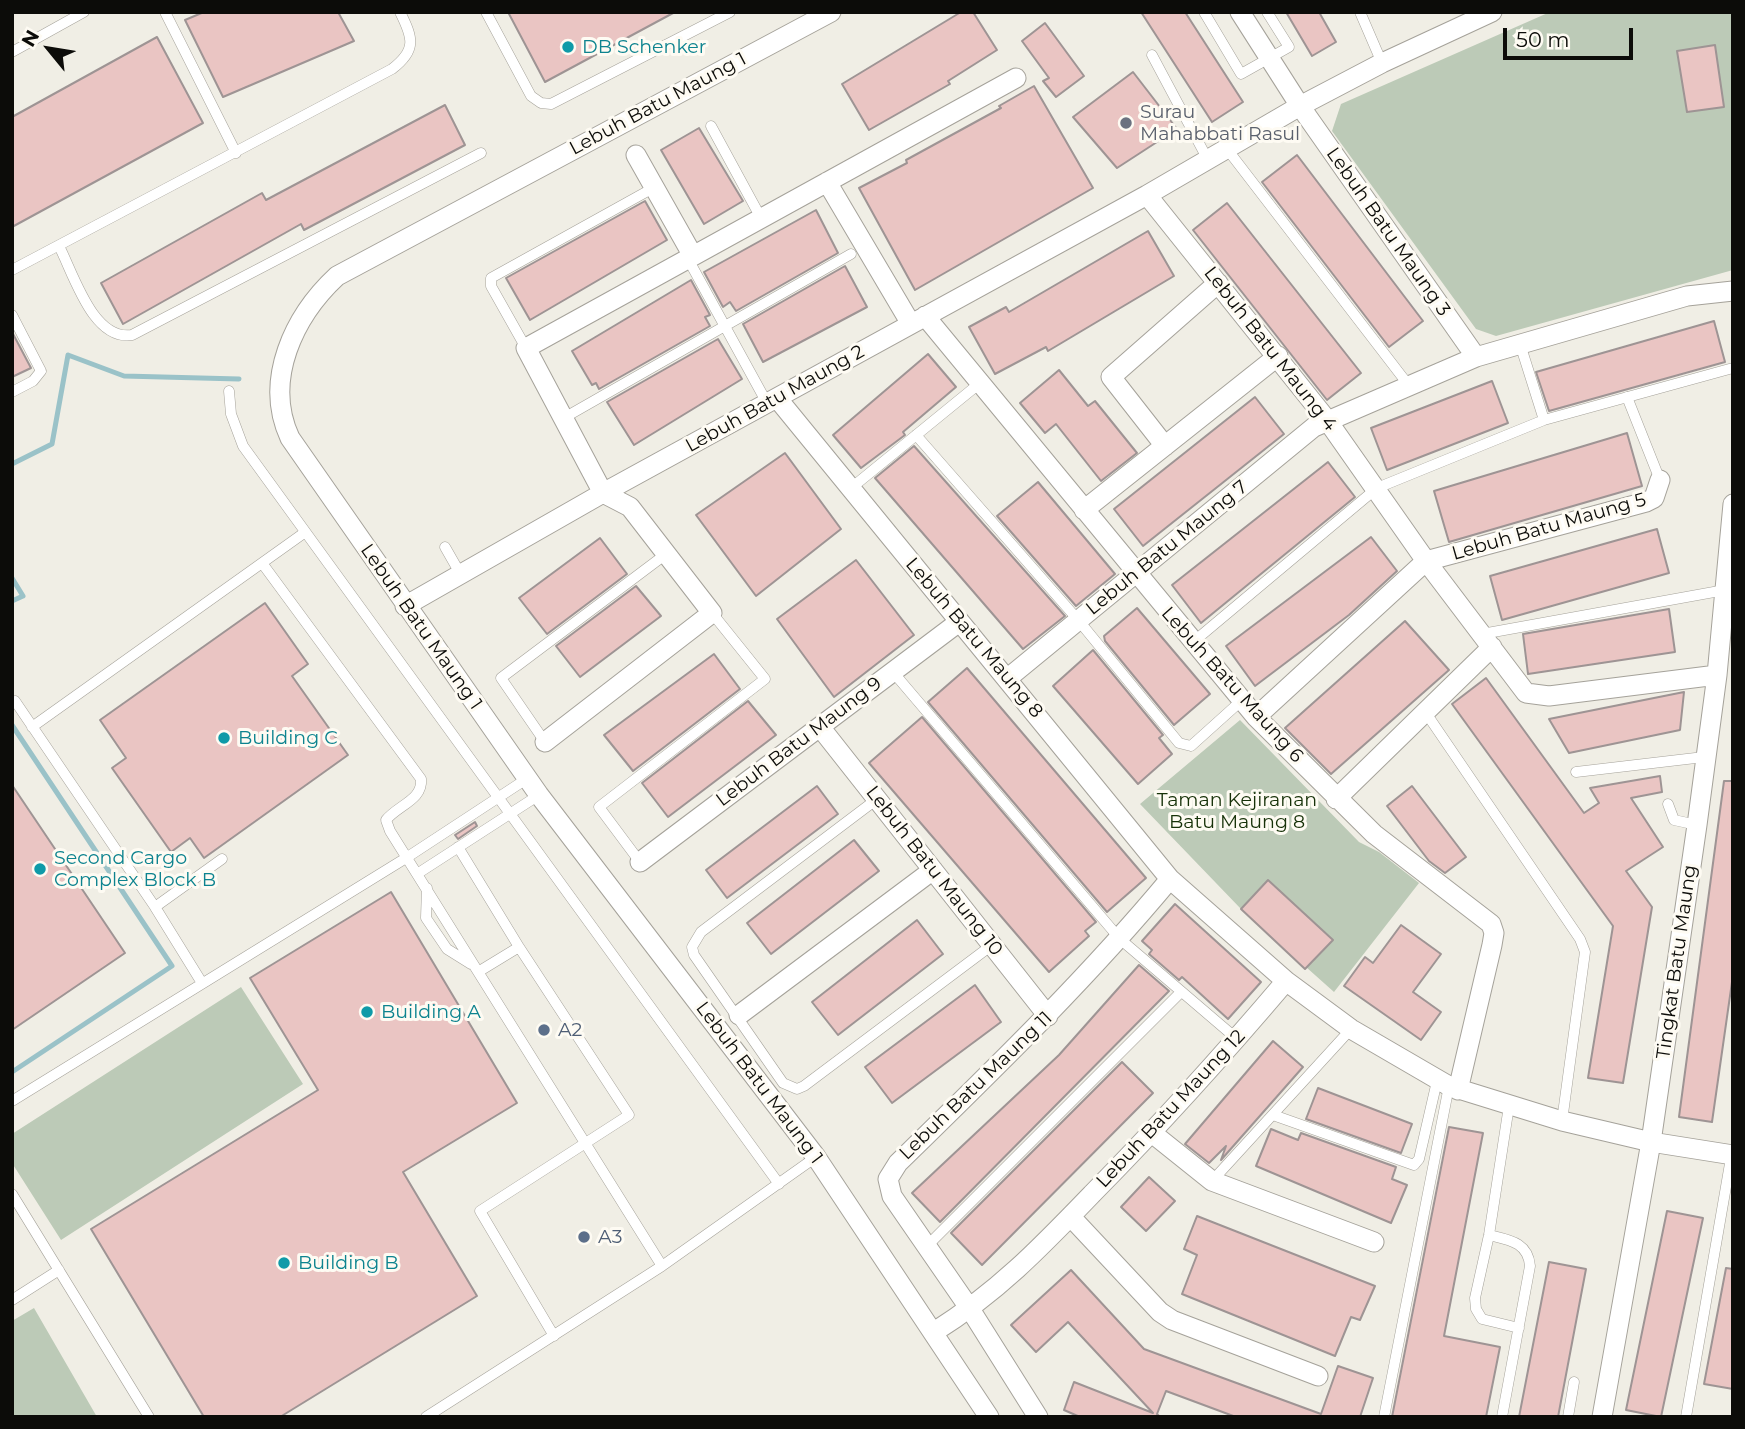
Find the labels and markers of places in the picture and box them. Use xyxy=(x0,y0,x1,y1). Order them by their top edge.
place label: DB Schenker xyxy=(582,36,706,58)
marker: DB Schenker xyxy=(560,39,576,55)
place label: Surau Mahabbati Rasul xyxy=(1140,101,1300,145)
marker: Surau Mahabbati Rasul xyxy=(1118,115,1134,131)
place label: Building C xyxy=(238,727,338,749)
marker: Building C xyxy=(216,730,232,746)
place label: Second Cargo Complex Block B xyxy=(54,847,216,891)
marker: Second Cargo Complex Block B xyxy=(32,861,48,877)
place label: Building A xyxy=(381,1001,481,1023)
marker: Building A xyxy=(359,1004,375,1020)
place label: A2 xyxy=(558,1019,582,1041)
marker: A2 xyxy=(536,1022,552,1038)
place label: A3 xyxy=(598,1226,623,1248)
marker: A3 xyxy=(576,1229,592,1245)
place label: Building B xyxy=(298,1252,398,1274)
marker: Building B xyxy=(276,1255,292,1271)

